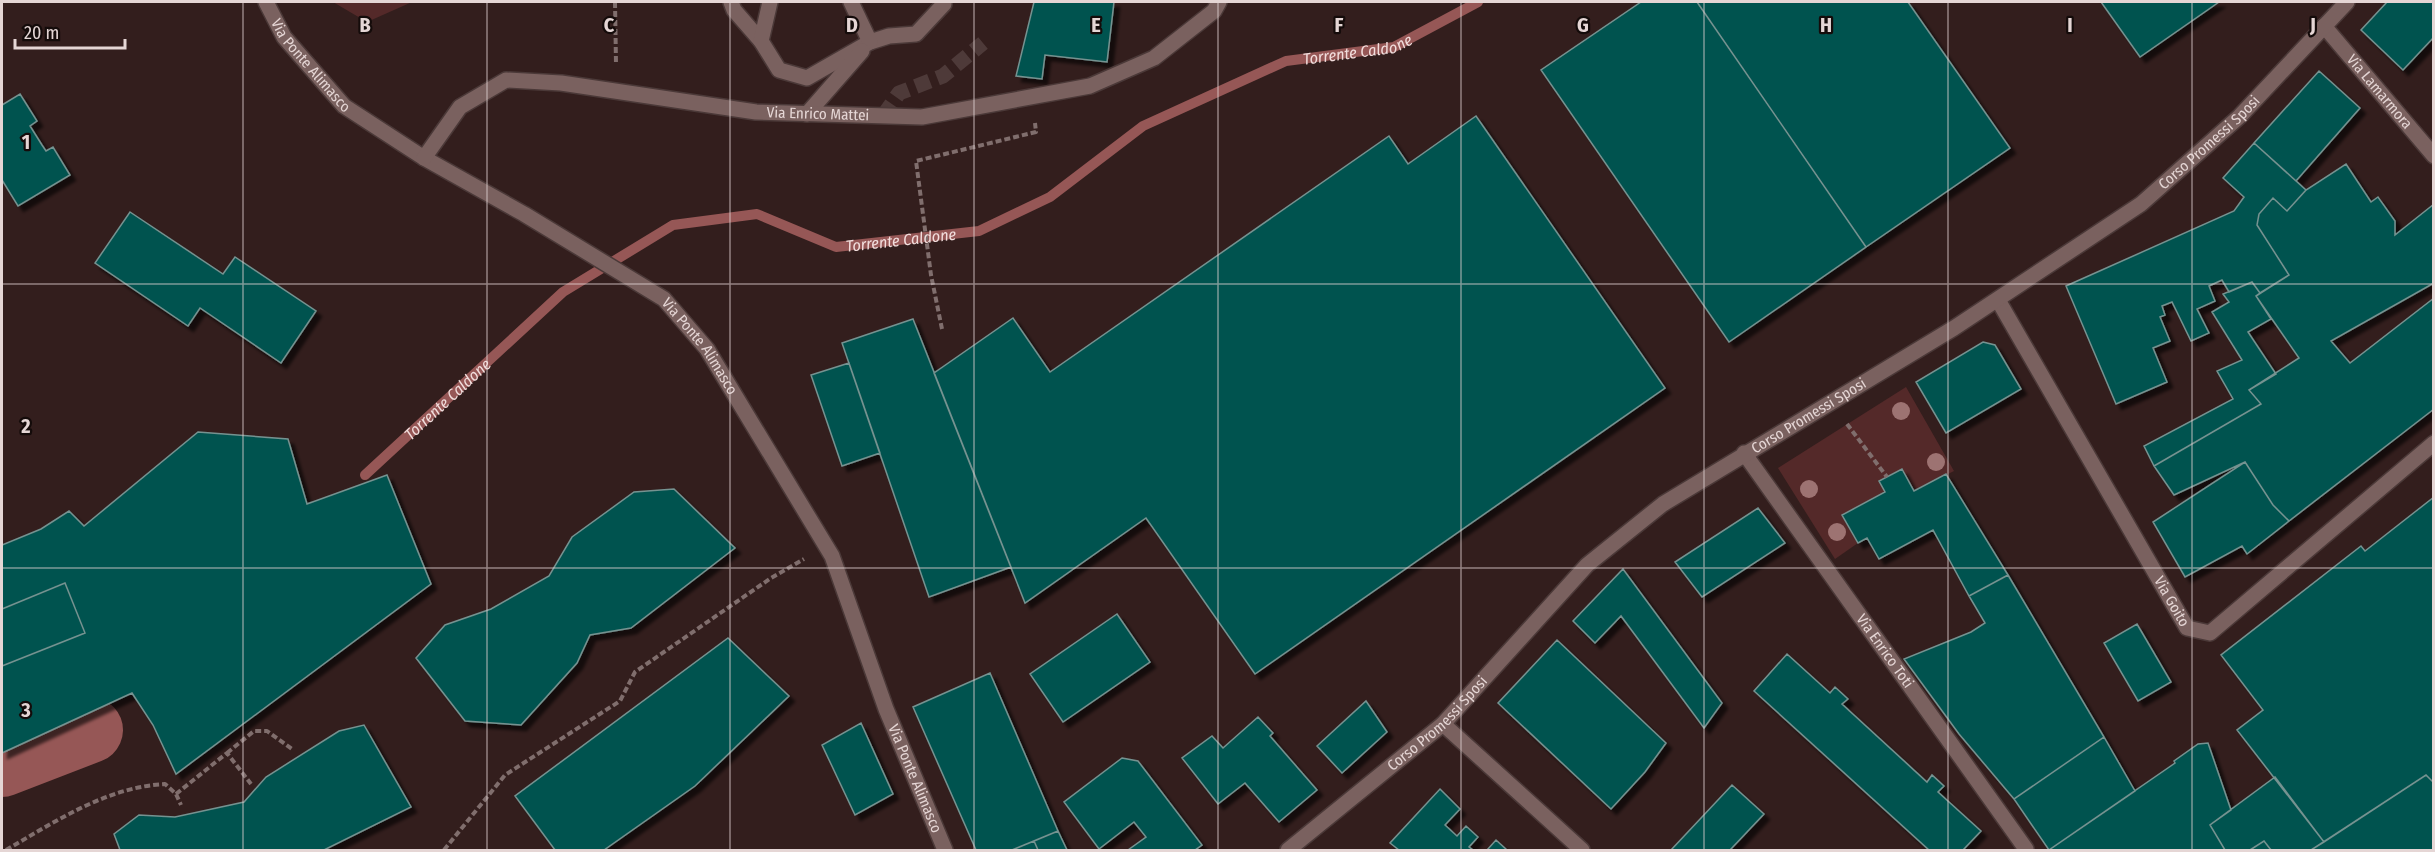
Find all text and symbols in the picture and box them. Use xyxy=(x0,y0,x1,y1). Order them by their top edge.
scale bar xyxy=(15,12,124,50)
text: B xyxy=(359,13,371,37)
text: C xyxy=(604,13,615,37)
text: D xyxy=(846,13,858,37)
text: E xyxy=(1091,13,1101,37)
text: F xyxy=(1335,13,1344,37)
text: G xyxy=(1577,13,1589,37)
text: H xyxy=(1820,13,1832,37)
text: I xyxy=(2067,13,2073,37)
text: J xyxy=(2309,13,2316,37)
street label: Via Ponte Alimasco xyxy=(267,16,353,116)
text: 20 m xyxy=(24,22,59,44)
water label: Torrente Caldone xyxy=(1302,29,1416,68)
street label: Via Lamarmora xyxy=(2343,51,2416,133)
street label: Corso Promessi Sposi xyxy=(2155,92,2264,193)
street label: Via Enrico Mattei xyxy=(766,103,869,124)
text: 1 xyxy=(22,130,30,154)
water label: Torrente Caldone xyxy=(845,224,957,255)
street label: Via Ponte Alimasco xyxy=(658,294,741,398)
water label: Torrente Caldone xyxy=(400,354,495,444)
street label: Corso Promessi Sposi xyxy=(1748,374,1869,457)
text: 2 xyxy=(20,414,31,438)
street label: Via Goito xyxy=(2150,573,2193,630)
street label: Via Enrico Toti xyxy=(1853,611,1917,691)
street label: Corso Promessi Sposi xyxy=(1384,672,1491,775)
text: 3 xyxy=(20,698,31,722)
street label: Via Ponte Alimasco xyxy=(884,722,946,836)

